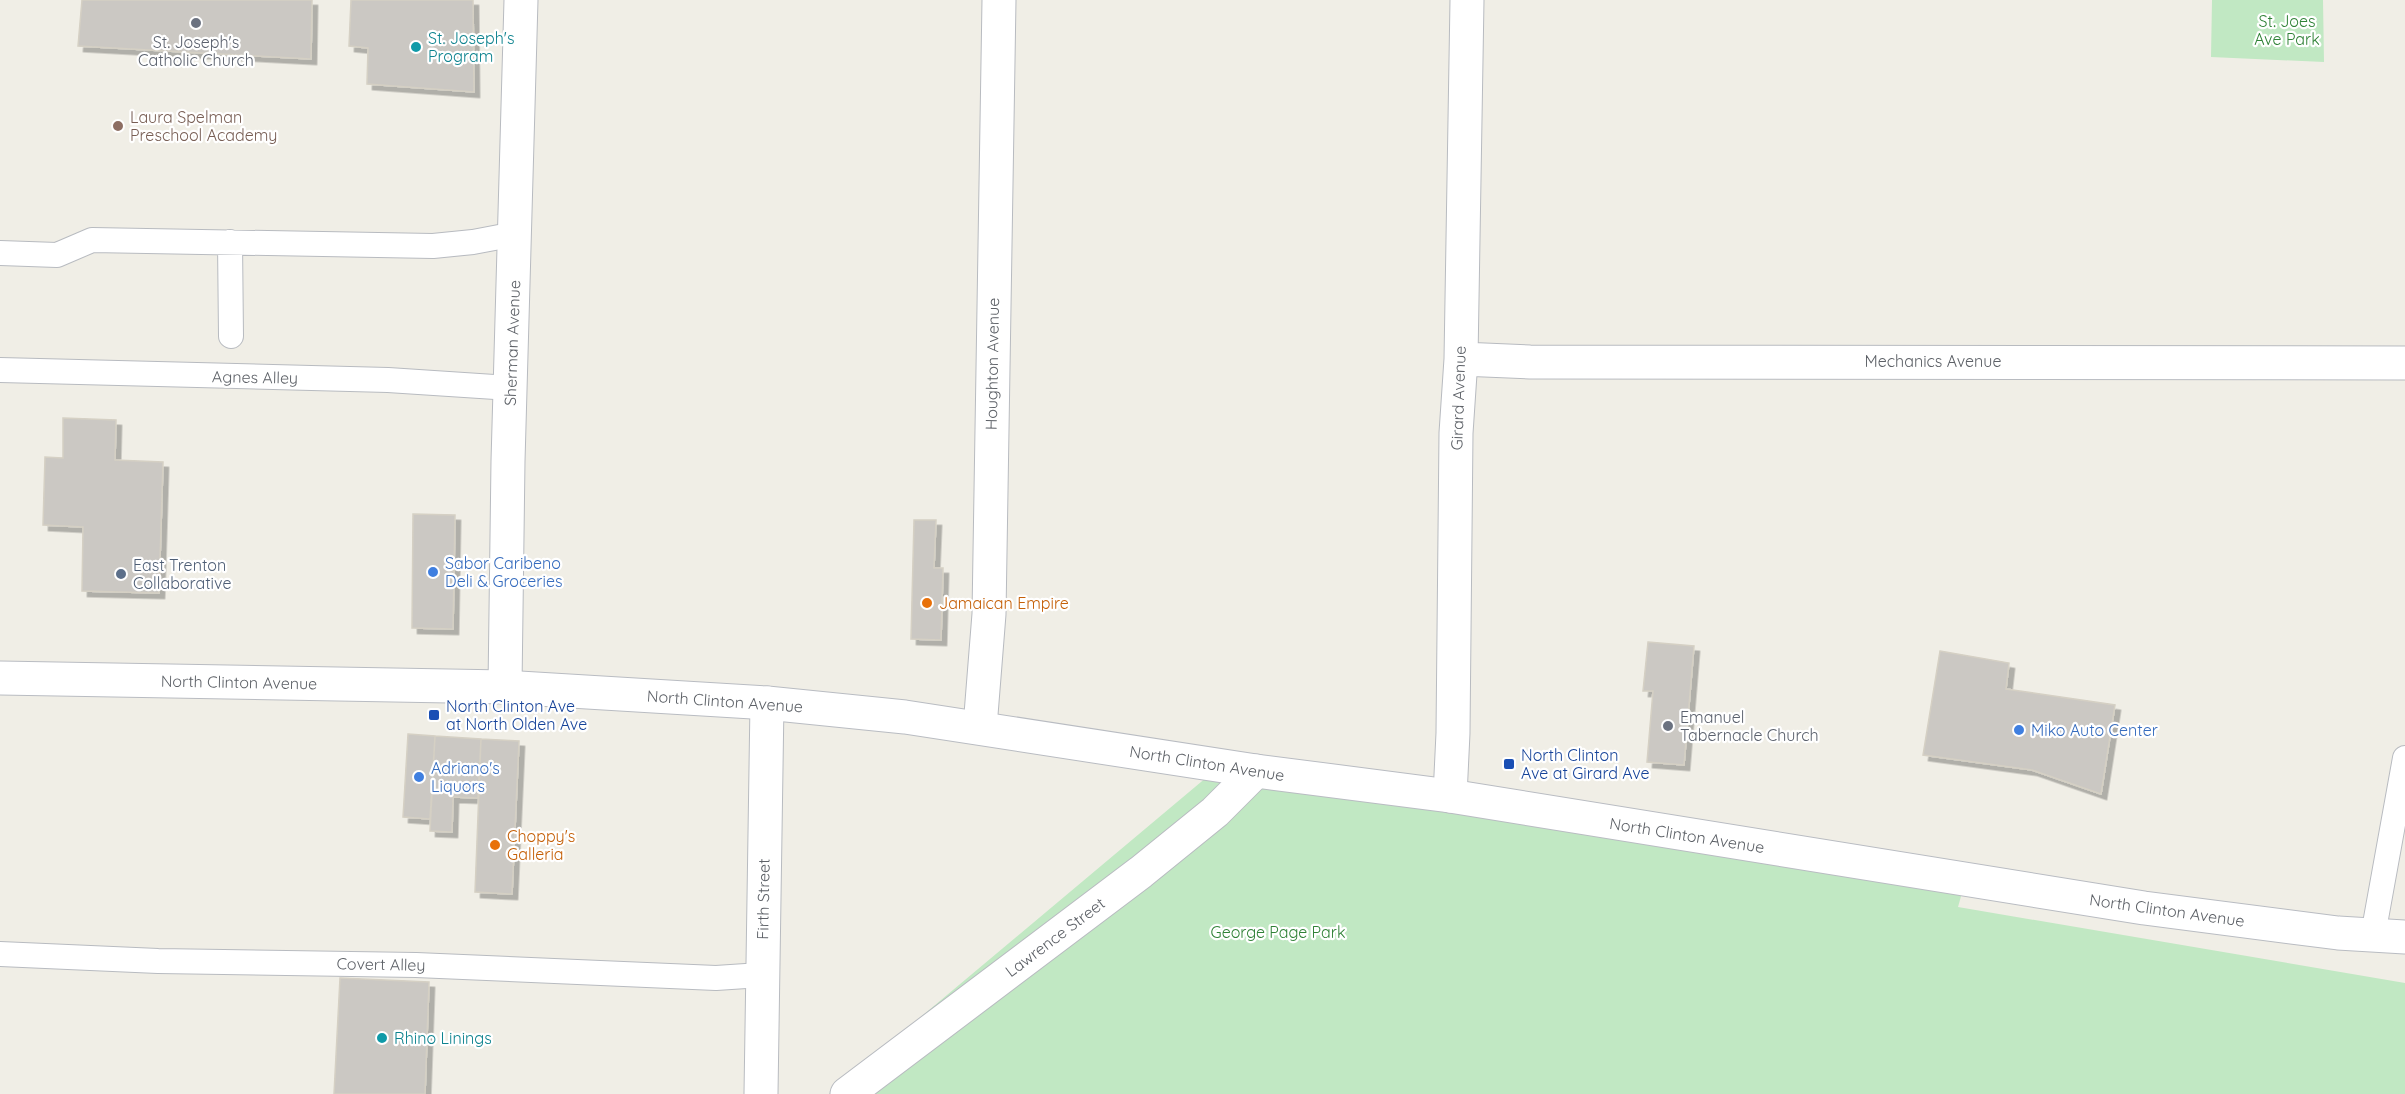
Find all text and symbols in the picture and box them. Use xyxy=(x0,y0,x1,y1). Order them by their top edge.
park label: St. Joes Ave Park xyxy=(2254,11,2320,49)
marker: St. Joseph's Catholic Church xyxy=(189,16,203,30)
place label: St. Joseph's Program xyxy=(428,28,514,66)
place label: St. Joseph's Catholic Church xyxy=(138,32,254,70)
marker: St. Joseph's Program xyxy=(409,40,423,54)
place label: Laura Spelman Preschool Academy xyxy=(130,107,277,145)
marker: Laura Spelman Preschool Academy xyxy=(111,119,125,133)
street label: Sherman Avenue xyxy=(500,280,524,406)
street label: Houghton Avenue xyxy=(981,298,1003,430)
street label: Girard Avenue xyxy=(1446,345,1470,451)
street label: Mechanics Avenue xyxy=(1865,351,2001,371)
street label: Agnes Alley xyxy=(212,366,298,388)
place label: Sabor Caribeno Deli & Groceries xyxy=(445,553,562,591)
place label: East Trenton Collaborative xyxy=(133,555,231,593)
marker: Sabor Caribeno Deli & Groceries xyxy=(426,565,440,579)
marker: East Trenton Collaborative xyxy=(114,567,128,581)
place label: Jamaican Empire xyxy=(939,593,1069,613)
marker: Jamaican Empire xyxy=(920,596,934,610)
street label: North Clinton Avenue xyxy=(161,671,317,693)
street label: North Clinton Avenue xyxy=(646,686,804,716)
place label: North Clinton Ave at North Olden Ave xyxy=(446,696,587,734)
place label: Emanuel Tabernacle Church xyxy=(1680,707,1819,745)
marker: North Clinton Ave at North Olden Ave xyxy=(427,708,441,722)
marker: Emanuel Tabernacle Church xyxy=(1661,719,1675,733)
place label: Miko Auto Center xyxy=(2031,720,2158,740)
marker: Miko Auto Center xyxy=(2012,723,2026,737)
street label: North Clinton Avenue xyxy=(1128,741,1286,785)
place label: North Clinton Ave at Girard Ave xyxy=(1521,745,1650,783)
marker: North Clinton Ave at Girard Ave xyxy=(1502,757,1516,771)
place label: Adriano's Liquors xyxy=(431,758,500,796)
marker: Adriano's Liquors xyxy=(412,770,426,784)
street label: North Clinton Avenue xyxy=(1608,813,1766,857)
place label: Choppy's Galleria xyxy=(507,826,575,864)
marker: Choppy's Galleria xyxy=(488,838,502,852)
street label: Firth Street xyxy=(752,858,774,940)
street label: North Clinton Avenue xyxy=(2088,889,2246,931)
street label: Lawrence Street xyxy=(1001,893,1109,981)
park label: George Page Park xyxy=(1211,922,1345,942)
street label: Covert Alley xyxy=(336,953,426,975)
place label: Rhino Linings xyxy=(394,1028,492,1048)
marker: Rhino Linings xyxy=(375,1031,389,1045)

